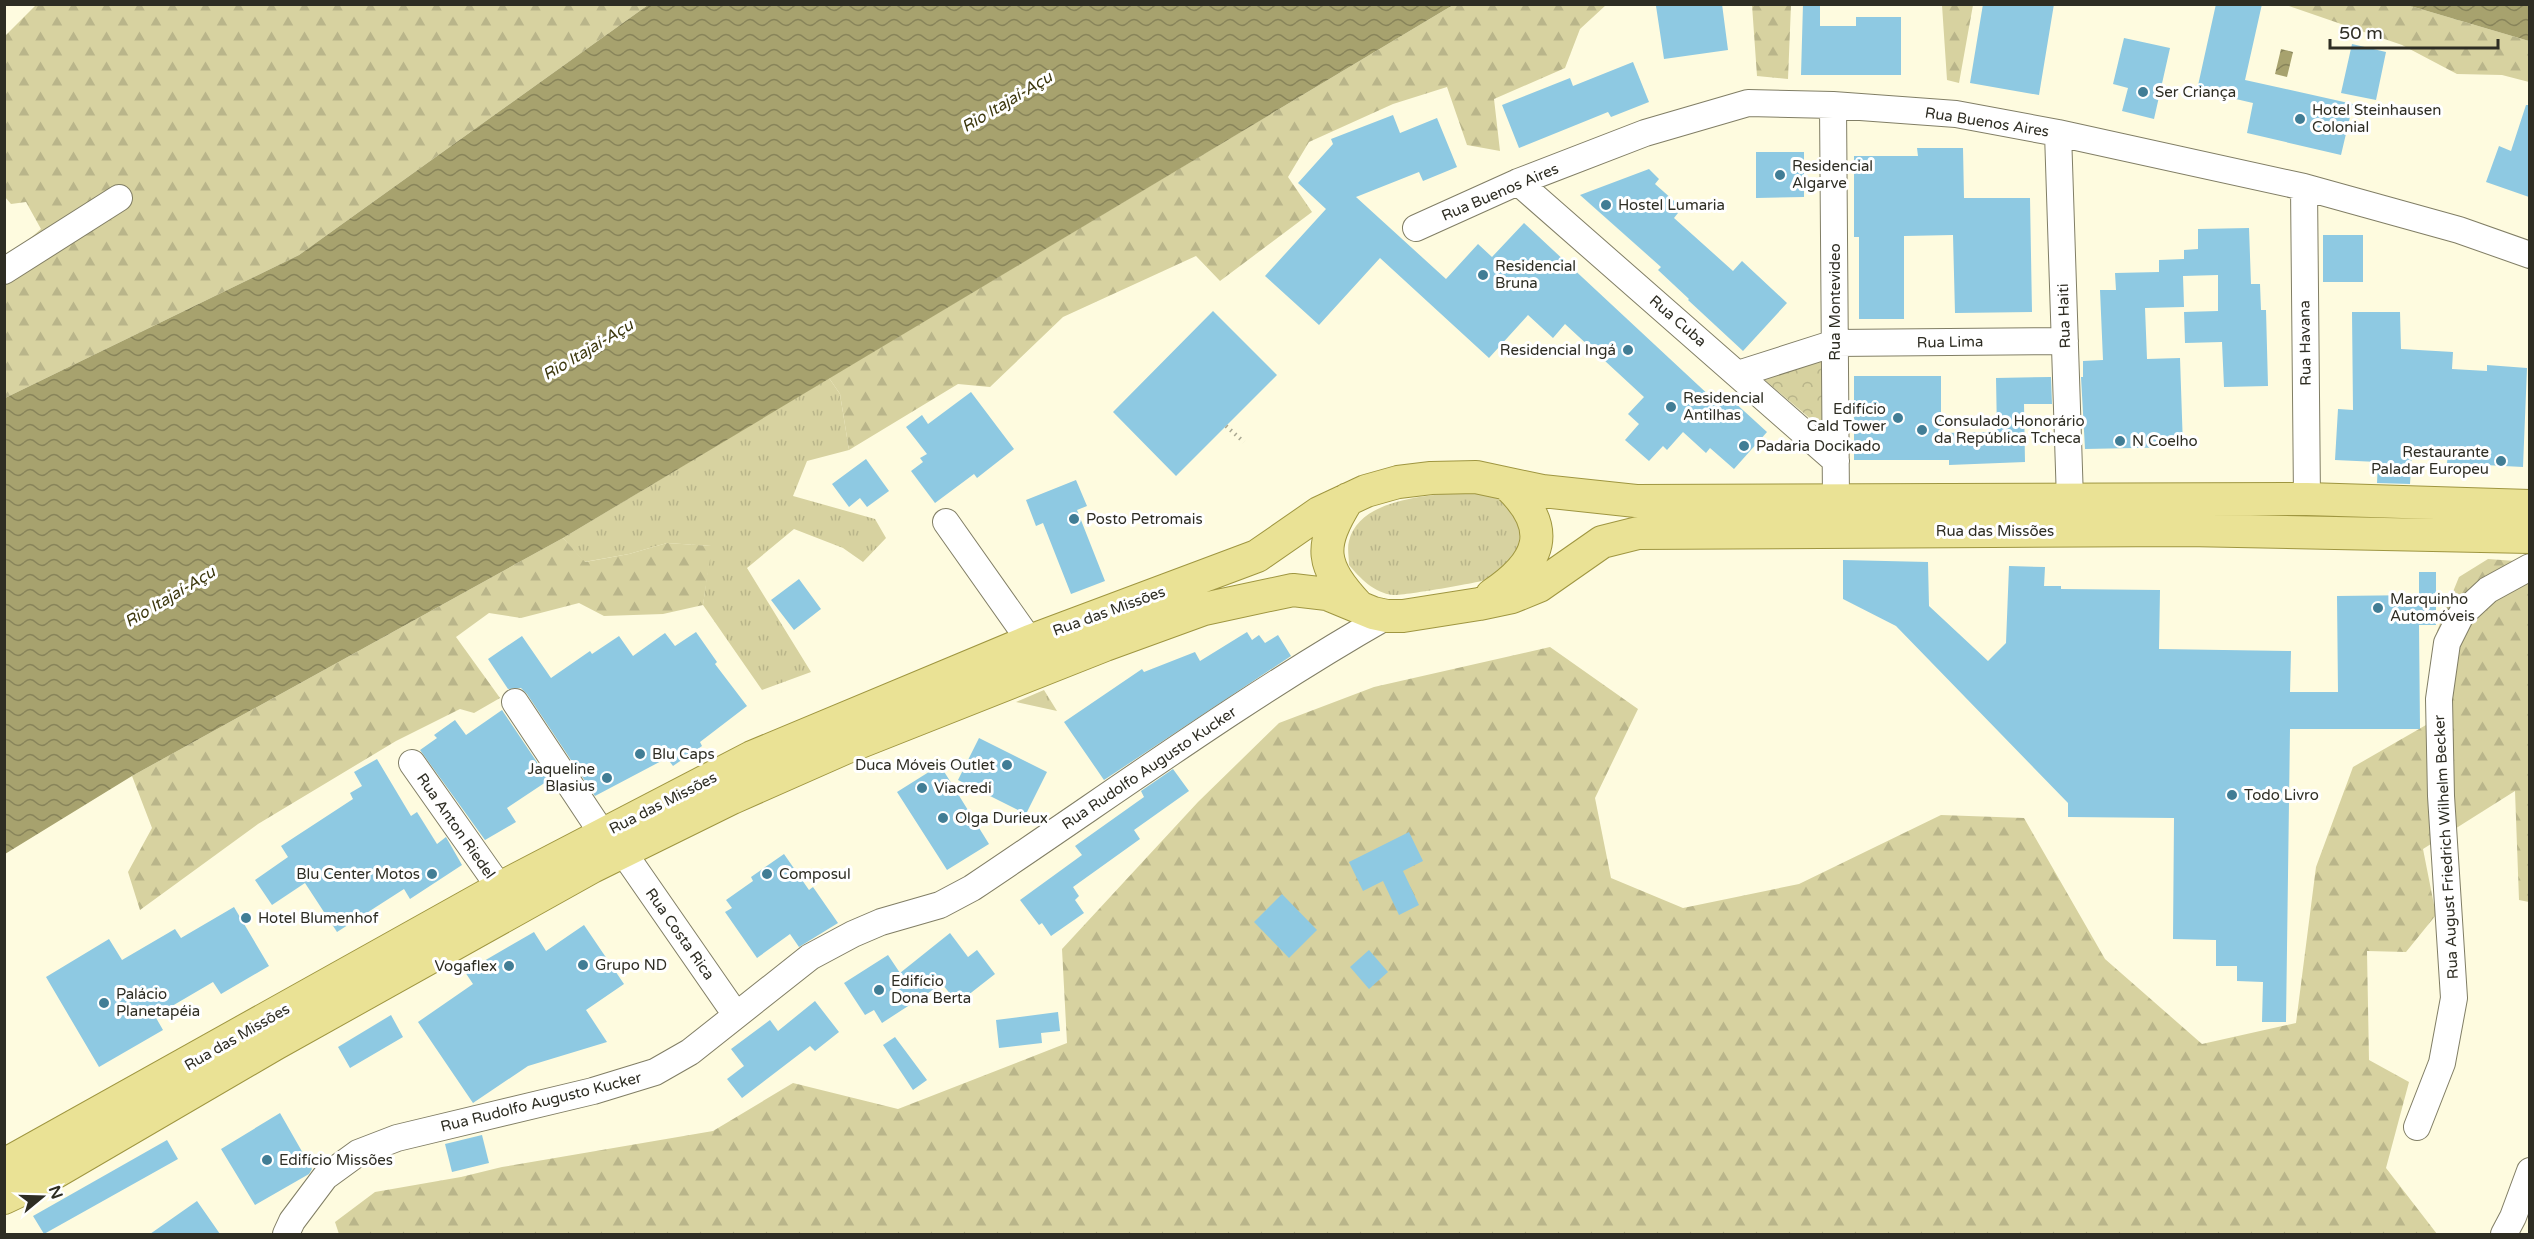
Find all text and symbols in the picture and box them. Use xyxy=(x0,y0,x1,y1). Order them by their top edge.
scale bar xyxy=(2330,12,2498,50)
text: 50 m xyxy=(2339,22,2383,44)
water label: Rio Itajaí-Açu xyxy=(958,66,1057,137)
place label: Ser Criança xyxy=(2155,83,2236,101)
marker: Ser Criança xyxy=(2136,85,2150,99)
place label: Hotel Steinhausen Colonial xyxy=(2312,101,2441,136)
street label: Rua Buenos Aires xyxy=(1924,103,2050,141)
marker: Hotel Steinhausen Colonial xyxy=(2293,112,2307,126)
place label: Residencial Algarve xyxy=(1792,157,1873,192)
street label: Rua Buenos Aires xyxy=(1439,159,1561,225)
marker: Residencial Algarve xyxy=(1773,168,1787,182)
place label: Hostel Lumaria xyxy=(1618,196,1725,214)
marker: Hostel Lumaria xyxy=(1599,198,1613,212)
street label: Rua Montevideo xyxy=(1826,243,1844,361)
place label: Residencial Bruna xyxy=(1495,257,1576,292)
marker: Residencial Bruna xyxy=(1476,268,1490,282)
street label: Rua Haiti xyxy=(2054,283,2074,349)
street label: Rua Cuba xyxy=(1646,291,1710,351)
street label: Rua Havana xyxy=(2295,300,2315,386)
water label: Rio Itajaí-Açu xyxy=(539,314,638,385)
street label: Rua Lima xyxy=(1916,332,1984,352)
place label: Residencial Ingá xyxy=(1500,341,1616,359)
marker: Residencial Ingá xyxy=(1621,343,1635,357)
place label: Residencial Antilhas xyxy=(1683,389,1764,424)
marker: Residencial Antilhas xyxy=(1664,400,1678,414)
place label: Edifício Cald Tower xyxy=(1807,400,1886,435)
marker: Edifício Cald Tower xyxy=(1891,411,1905,425)
place label: Consulado Honorário da República Tcheca xyxy=(1934,412,2085,447)
marker: Consulado Honorário da República Tcheca xyxy=(1915,423,1929,437)
place label: N Coelho xyxy=(2132,432,2198,450)
marker: N Coelho xyxy=(2113,434,2127,448)
place label: Padaria Docikado xyxy=(1756,437,1881,455)
marker: Padaria Docikado xyxy=(1737,439,1751,453)
place label: Restaurante Paladar Europeu xyxy=(2371,443,2489,478)
marker: Restaurante Paladar Europeu xyxy=(2494,454,2508,468)
place label: Posto Petromais xyxy=(1086,510,1203,528)
marker: Posto Petromais xyxy=(1067,512,1081,526)
street label: Rua das Missões xyxy=(1936,522,2054,540)
water label: Rio Itajaí-Açu xyxy=(121,561,220,632)
street label: Rua das Missões xyxy=(1050,582,1168,640)
place label: Marquinho Automóveis xyxy=(2390,590,2475,625)
marker: Marquinho Automóveis xyxy=(2371,601,2385,615)
street label: Rua Rudolfo Augusto Kucker xyxy=(1058,703,1240,833)
street label: Rua August Friedrich Wilhelm Becker xyxy=(2430,714,2462,980)
place label: Blu Caps xyxy=(652,745,715,763)
marker: Blu Caps xyxy=(633,747,647,761)
place label: Duca Móveis Outlet xyxy=(855,756,995,774)
marker: Duca Móveis Outlet xyxy=(1000,758,1014,772)
place label: Jaqueline Blasius xyxy=(527,760,595,795)
street label: Rua das Missões xyxy=(606,768,720,838)
street label: Rua Anton Riedel xyxy=(413,770,499,882)
marker: Jaqueline Blasius xyxy=(600,771,614,785)
place label: Viacredi xyxy=(934,779,992,797)
marker: Viacredi xyxy=(915,781,929,795)
place label: Todo Livro xyxy=(2244,786,2319,804)
marker: Todo Livro xyxy=(2225,788,2239,802)
place label: Olga Durieux xyxy=(955,809,1048,827)
marker: Olga Durieux xyxy=(936,811,950,825)
place label: Blu Center Motos xyxy=(296,865,420,883)
place label: Composul xyxy=(779,865,851,883)
marker: Blu Center Motos xyxy=(425,867,439,881)
marker: Composul xyxy=(760,867,774,881)
street label: Rua Costa Rica xyxy=(642,885,718,983)
place label: Hotel Blumenhof xyxy=(258,909,379,927)
marker: Hotel Blumenhof xyxy=(239,911,253,925)
place label: Grupo ND xyxy=(595,956,667,974)
place label: Vogaflex xyxy=(435,957,497,975)
marker: Grupo ND xyxy=(576,958,590,972)
marker: Vogaflex xyxy=(502,959,516,973)
place label: Edifício Dona Berta xyxy=(891,972,971,1007)
marker: Edifício Dona Berta xyxy=(872,983,886,997)
place label: Palácio Planetapéia xyxy=(116,985,200,1020)
marker: Palácio Planetapéia xyxy=(97,996,111,1010)
street label: Rua das Missões xyxy=(181,1000,293,1074)
street label: Rua Rudolfo Augusto Kucker xyxy=(439,1068,644,1136)
place label: Edifício Missões xyxy=(279,1151,393,1169)
marker: Edifício Missões xyxy=(260,1153,274,1167)
north arrow xyxy=(12,1167,72,1227)
text: N xyxy=(44,1183,67,1202)

